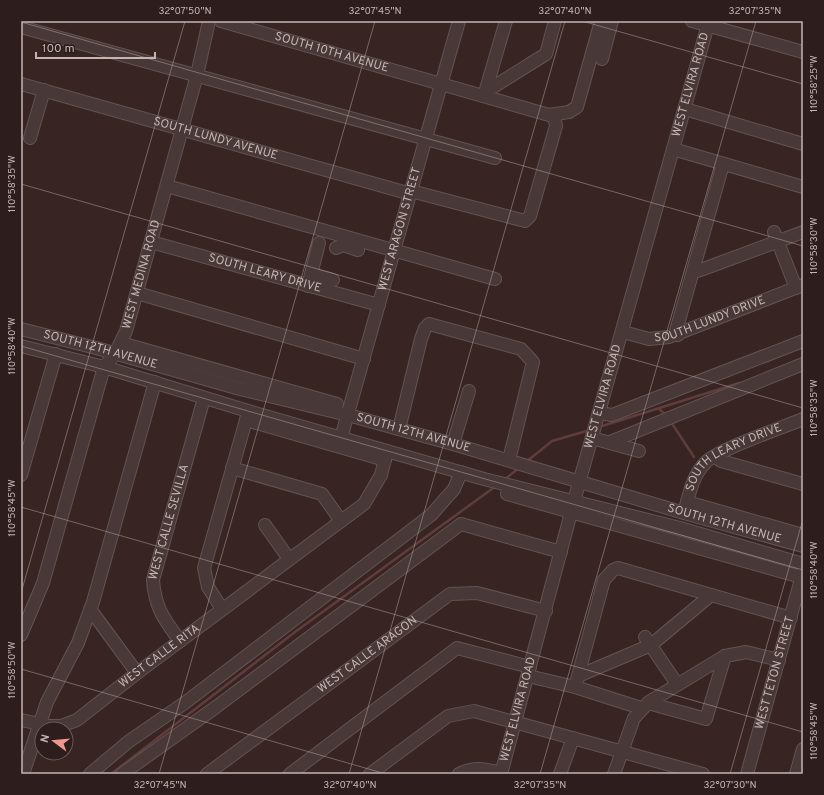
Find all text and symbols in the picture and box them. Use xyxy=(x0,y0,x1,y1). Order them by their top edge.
text: 32°07'50"N xyxy=(158,5,212,18)
text: 32°07'45"N xyxy=(348,5,402,18)
text: 32°07'40"N xyxy=(538,5,592,18)
text: 32°07'35"N xyxy=(729,5,781,18)
street label: SOUTH 10TH AVENUE xyxy=(273,29,390,77)
street label: WEST ELVIRA ROAD xyxy=(669,31,713,139)
scale bar xyxy=(36,34,155,60)
text: 100 m xyxy=(42,41,75,57)
text: 110°58'25"W xyxy=(808,55,821,113)
street label: SOUTH LUNDY AVENUE xyxy=(151,114,280,164)
text: 110°58'35"W xyxy=(6,155,19,213)
street label: WEST ARAGON STREET xyxy=(375,166,425,293)
text: 110°58'30"W xyxy=(808,217,821,275)
street label: WEST MEDINA ROAD xyxy=(119,218,164,331)
street label: SOUTH LEARY DRIVE xyxy=(206,250,323,297)
street label: SOUTH LUNDY DRIVE xyxy=(653,292,768,346)
text: 110°58'40"W xyxy=(6,317,19,375)
street label: SOUTH 12TH AVENUE xyxy=(41,327,159,373)
street label: WEST ELVIRA ROAD xyxy=(581,343,626,451)
text: 110°58'35"W xyxy=(808,379,821,437)
street label: SOUTH 12TH AVENUE xyxy=(355,410,472,457)
street label: SOUTH LEARY DRIVE xyxy=(682,420,784,494)
street label: WEST CALLE SEVILLA xyxy=(145,462,193,582)
text: 110°58'45"W xyxy=(6,479,19,537)
street label: SOUTH 12TH AVENUE xyxy=(665,500,783,548)
text: 110°58'40"W xyxy=(808,541,821,599)
street label: WEST CALLE ARAGON xyxy=(315,613,421,697)
street label: WEST TETON STREET xyxy=(752,614,798,731)
street label: WEST CALLE RITA xyxy=(116,621,203,692)
text: 110°58'50"W xyxy=(6,641,19,699)
street label: WEST ELVIRA ROAD xyxy=(497,655,540,763)
text: 110°58'45"W xyxy=(808,702,821,760)
north arrow xyxy=(34,721,74,761)
text: N xyxy=(38,733,53,744)
text: 32°07'45"N xyxy=(133,779,187,792)
text: 32°07'40"N xyxy=(323,779,377,792)
text: 32°07'35"N xyxy=(514,779,566,792)
text: 32°07'30"N xyxy=(704,779,756,792)

